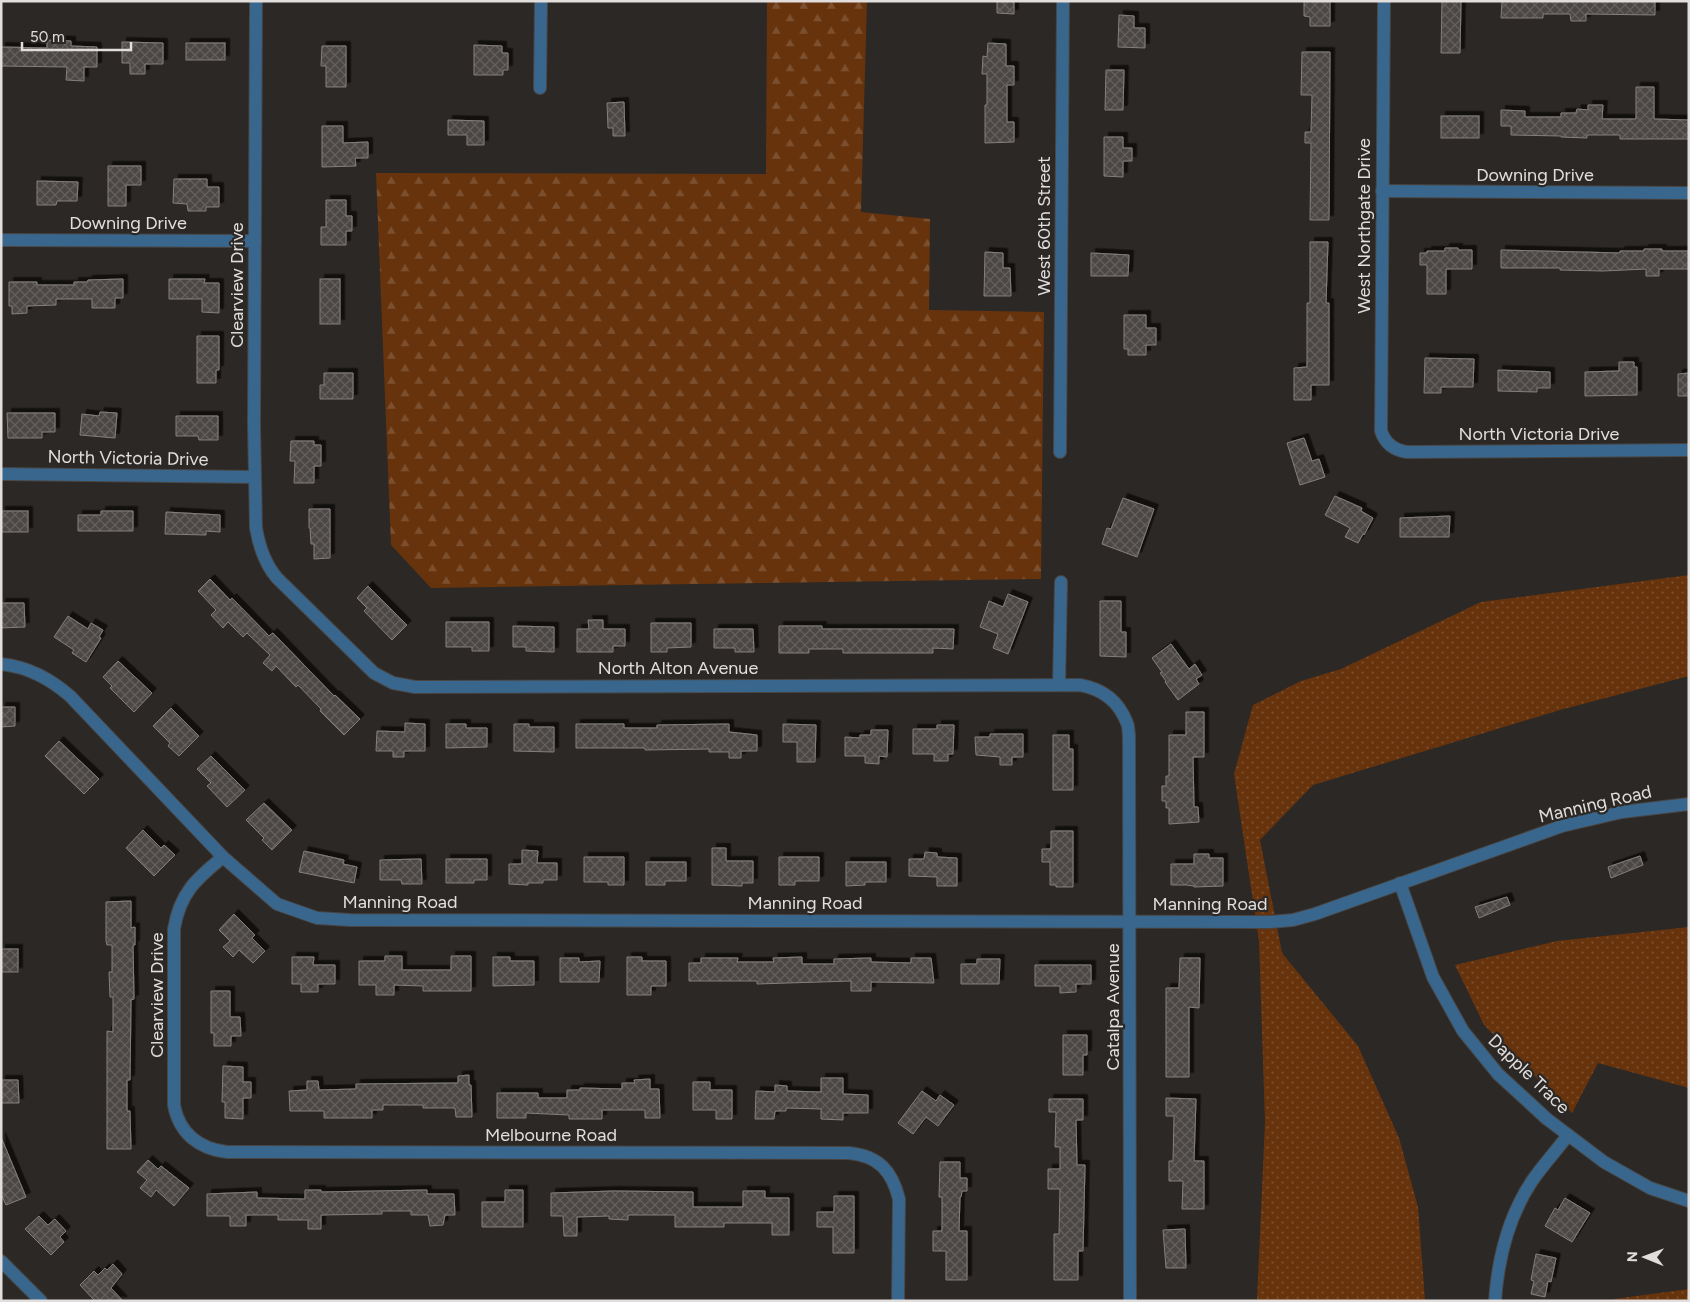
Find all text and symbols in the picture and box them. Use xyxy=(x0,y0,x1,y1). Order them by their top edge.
scale bar xyxy=(22,20,131,52)
text: 50 m xyxy=(30,28,65,46)
street label: West Northgate Drive xyxy=(1353,138,1375,314)
street label: West 60th Street xyxy=(1033,156,1055,296)
street label: Downing Drive xyxy=(1476,164,1594,186)
street label: Downing Drive xyxy=(69,212,187,234)
street label: Clearview Drive xyxy=(226,222,248,348)
street label: North Victoria Drive xyxy=(1459,423,1620,445)
street label: North Victoria Drive xyxy=(47,446,209,470)
street label: North Alton Avenue xyxy=(598,657,758,679)
street label: Manning Road xyxy=(1536,780,1654,828)
street label: Manning Road xyxy=(342,891,458,913)
street label: Manning Road xyxy=(747,892,863,914)
street label: Manning Road xyxy=(1152,893,1268,915)
street label: Clearview Drive xyxy=(146,932,168,1058)
street label: Catalpa Avenue xyxy=(1102,943,1124,1071)
street label: Dapple Trace xyxy=(1484,1030,1575,1119)
street label: Melbourne Road xyxy=(485,1124,617,1146)
north arrow xyxy=(1620,1232,1670,1282)
text: N xyxy=(1624,1251,1641,1262)

